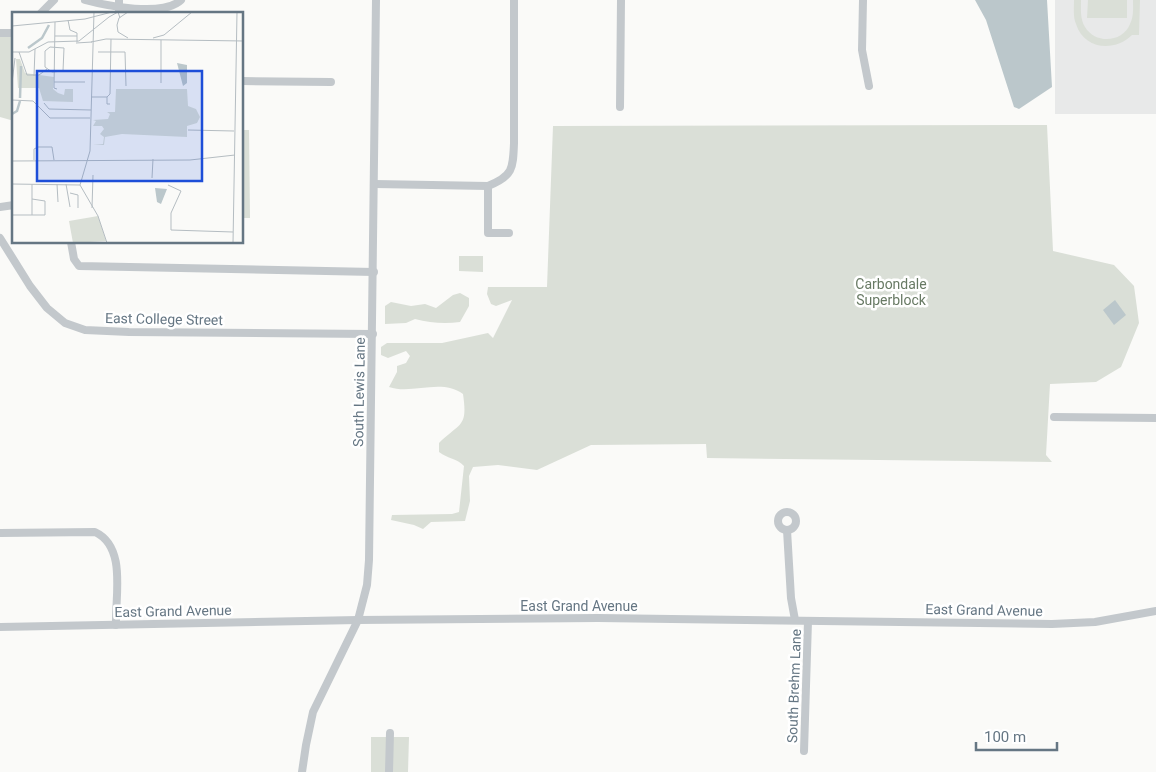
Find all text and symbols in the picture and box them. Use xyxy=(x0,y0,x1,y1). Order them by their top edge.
inset map xyxy=(12,12,244,244)
park label: Carbondale Superblock xyxy=(855,276,927,308)
street label: East College Street xyxy=(105,310,223,328)
street label: South Lewis Lane xyxy=(350,337,368,447)
street label: East Grand Avenue xyxy=(520,598,638,614)
street label: East Grand Avenue xyxy=(925,601,1043,619)
street label: East Grand Avenue xyxy=(114,602,232,620)
street label: South Brehm Lane xyxy=(784,629,804,743)
scale bar xyxy=(976,720,1057,752)
text: 100 m xyxy=(984,728,1026,746)

